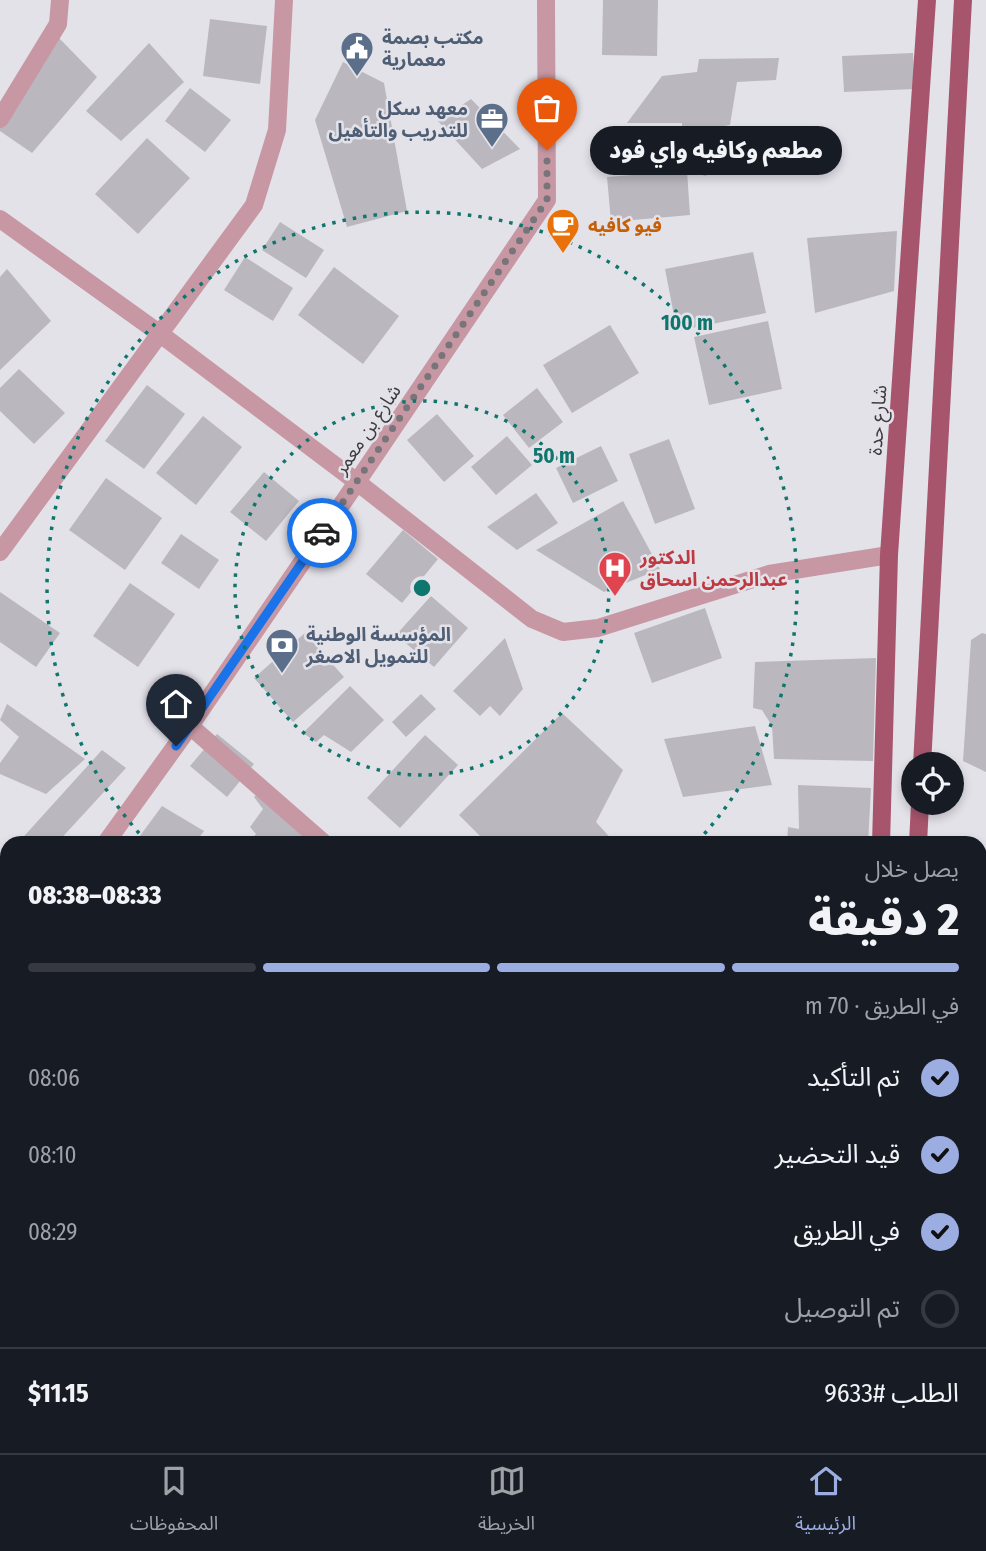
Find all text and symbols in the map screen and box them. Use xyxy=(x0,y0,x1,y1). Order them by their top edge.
place label: مكتب بصمة معمارية xyxy=(382,26,484,71)
public building icon: مكتب بصمة معمارية xyxy=(338,29,376,78)
pin xyxy=(517,78,577,150)
icon: bag xyxy=(528,89,566,127)
place label: معهد سكل للتدريب والتأهيل xyxy=(328,97,468,142)
office icon: معهد سكل للتدريب والتأهيل xyxy=(473,100,511,149)
callout: مطعم وكافيه واي فود xyxy=(589,125,841,174)
text: مطعم وكافيه واي فود xyxy=(609,136,823,164)
cafe icon: فيو كافيه xyxy=(544,206,582,255)
place label: فيو كافيه xyxy=(588,214,662,237)
text: 100 m xyxy=(661,310,713,336)
street label: شارع بن معمر xyxy=(328,380,407,480)
street label: شارع حدة xyxy=(864,384,893,456)
text: 50 m xyxy=(533,443,575,469)
courier xyxy=(287,498,357,568)
icon: car xyxy=(303,514,341,552)
place label: الدكتور عبدالرحمن اسحاق xyxy=(639,546,788,591)
hospital icon: الدكتور عبدالرحمن اسحاق xyxy=(596,549,634,598)
centre of rings xyxy=(410,576,434,600)
place label: المؤسسة الوطنية للتمويل الاصغر xyxy=(305,623,451,668)
bank icon: المؤسسة الوطنية للتمويل الاصغر xyxy=(263,626,301,675)
pin xyxy=(146,674,206,746)
icon: home xyxy=(157,685,195,723)
map controls xyxy=(901,752,964,815)
button: locate xyxy=(901,752,964,815)
text: يصل خلال xyxy=(865,855,959,883)
text: 08:33–08:38 xyxy=(28,880,162,911)
text: 2 دقيقة xyxy=(808,892,959,947)
text: في الطريق · 70 m xyxy=(805,992,959,1020)
icon: check xyxy=(921,1059,959,1097)
text: تم التأكيد xyxy=(807,1062,900,1093)
text: 08:06 xyxy=(28,1064,80,1092)
icon: check xyxy=(921,1136,959,1174)
text: قيد التحضير xyxy=(775,1139,900,1170)
text: 08:10 xyxy=(28,1141,76,1169)
icon: check xyxy=(921,1213,959,1251)
text: في الطريق xyxy=(793,1216,900,1247)
text: 08:29 xyxy=(28,1218,78,1246)
text: تم التوصيل xyxy=(784,1293,900,1324)
text: $11.15 xyxy=(28,1378,89,1409)
text: الطلب #9633 xyxy=(824,1378,959,1409)
tab: المحفوظات xyxy=(130,1462,218,1544)
tab: الخريطة xyxy=(478,1462,535,1544)
tab: الرئيسية xyxy=(795,1462,856,1544)

